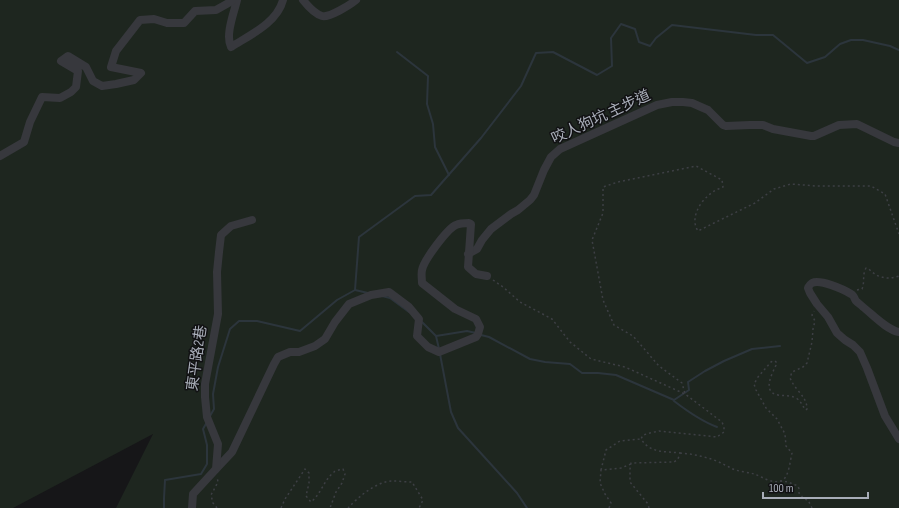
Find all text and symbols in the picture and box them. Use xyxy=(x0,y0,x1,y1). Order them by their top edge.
street label: 咬人狗坑 主步道 xyxy=(548,86,654,148)
street label: 東平路2巷 xyxy=(183,324,211,392)
scale bar xyxy=(763,474,868,500)
text: 100 m xyxy=(769,481,794,496)

